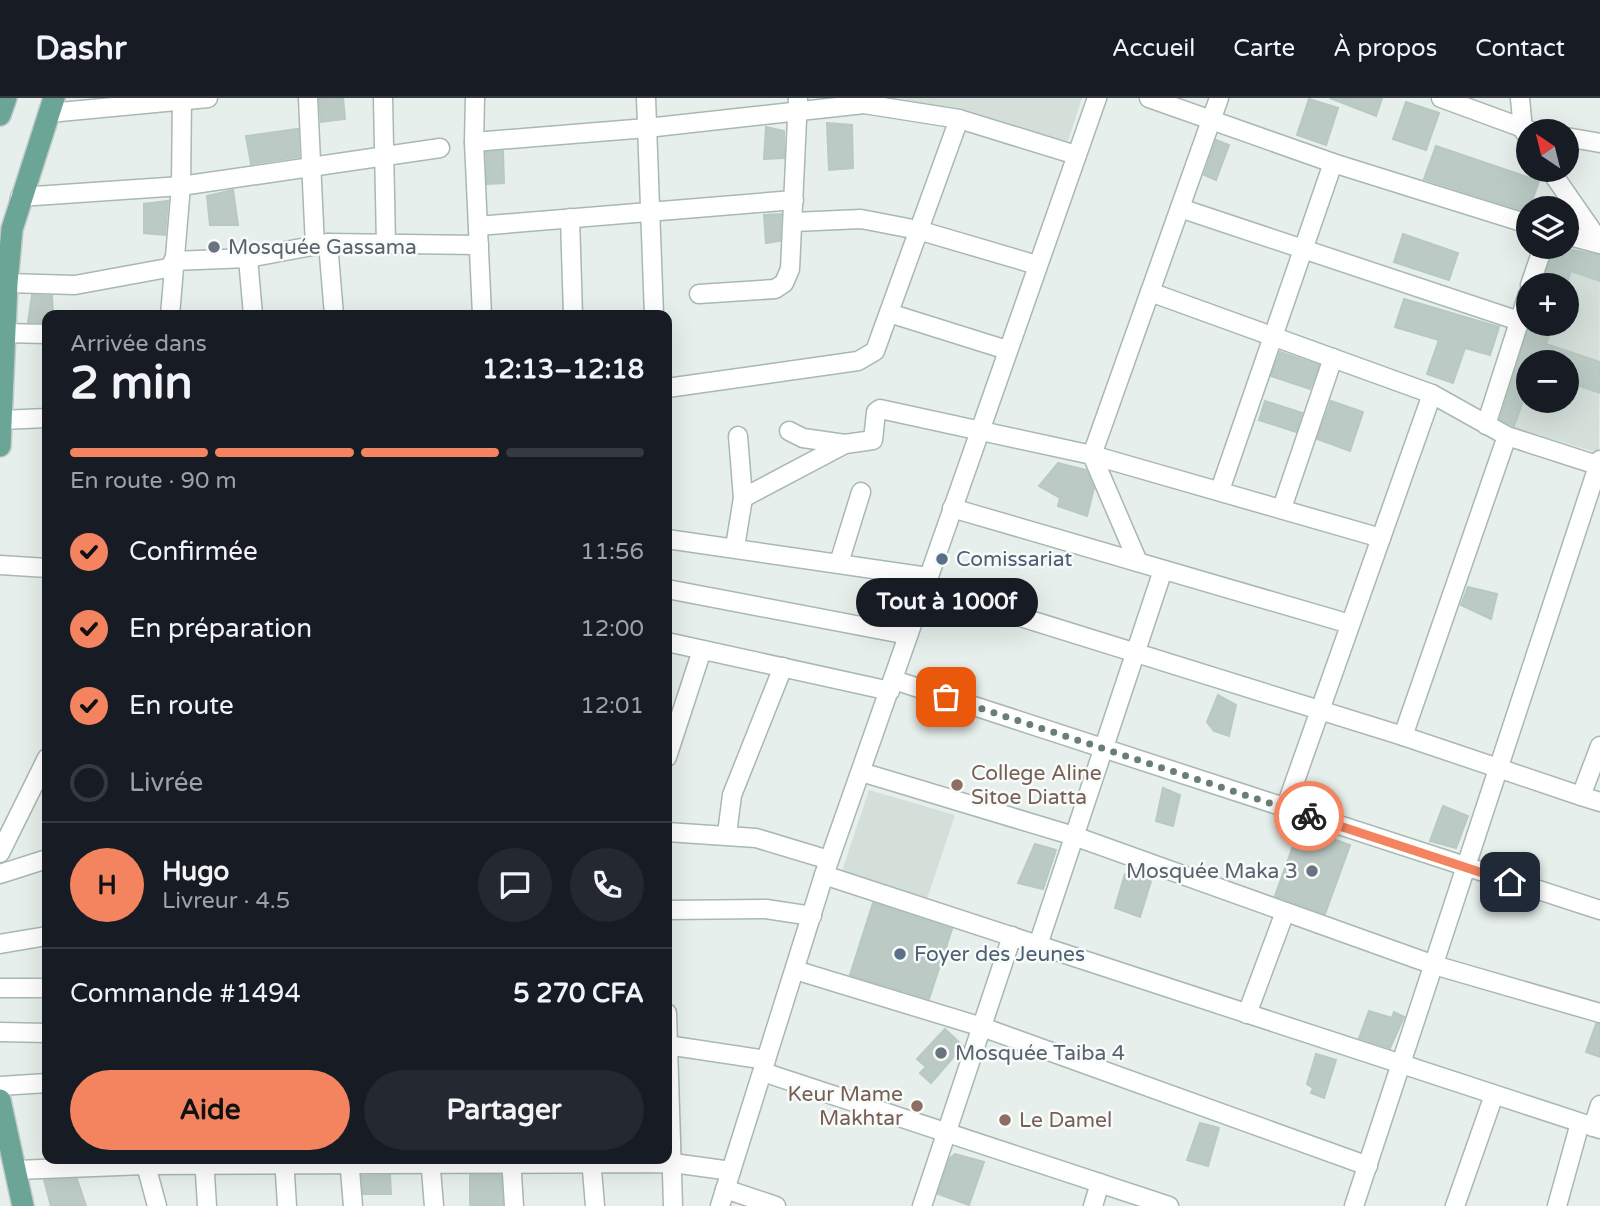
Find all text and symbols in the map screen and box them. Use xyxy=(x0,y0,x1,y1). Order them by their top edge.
text: Dashr xyxy=(35,29,127,68)
text: Accueil xyxy=(1112,34,1195,63)
text: Carte xyxy=(1233,34,1295,63)
text: À propos xyxy=(1333,34,1437,63)
text: Contact xyxy=(1475,34,1565,63)
north arrow xyxy=(1516,119,1578,182)
map controls xyxy=(1516,119,1579,413)
button: layers xyxy=(1516,196,1579,259)
place label: Mosquée Gassama xyxy=(228,235,417,260)
marker: Mosquée Gassama xyxy=(206,239,222,255)
button: + xyxy=(1516,273,1579,336)
text: Arrivée dans xyxy=(70,330,207,358)
button: − xyxy=(1516,350,1579,413)
text: 12:13–12:18 xyxy=(482,354,644,385)
text: 2 min xyxy=(70,356,193,411)
text: En route · 90 m xyxy=(70,467,237,495)
icon: check xyxy=(70,533,108,571)
text: Confirmée xyxy=(129,536,258,567)
text: 11:56 xyxy=(580,538,644,566)
place label: Comissariat xyxy=(956,547,1072,572)
marker: Comissariat xyxy=(934,551,950,567)
callout: Tout à 1000f xyxy=(855,578,1037,627)
text: Tout à 1000f xyxy=(877,588,1017,616)
icon: check xyxy=(70,610,108,648)
text: En préparation xyxy=(129,613,312,644)
text: 12:00 xyxy=(580,615,644,643)
pin xyxy=(916,667,976,727)
icon: bag xyxy=(927,678,965,716)
icon: check xyxy=(70,687,108,725)
text: En route xyxy=(129,690,234,721)
text: 12:01 xyxy=(580,692,644,720)
place label: College Aline Sitoe Diatta xyxy=(971,761,1102,810)
text: Livrée xyxy=(129,767,203,798)
marker: College Aline Sitoe Diatta xyxy=(949,777,965,793)
courier xyxy=(1274,781,1344,851)
icon: bike xyxy=(1290,797,1328,835)
button: chat xyxy=(478,848,552,922)
button: phone xyxy=(570,848,644,922)
pin xyxy=(1480,852,1540,912)
text: Hugo xyxy=(162,856,229,887)
place label: Mosquée Maka 3 xyxy=(1126,859,1298,884)
marker: Mosquée Maka 3 xyxy=(1304,863,1320,879)
icon: home xyxy=(1491,863,1529,901)
text: H xyxy=(97,870,117,901)
text: Livreur · 4.5 xyxy=(162,887,290,915)
place label: Foyer des Jeunes xyxy=(914,942,1085,967)
marker: Foyer des Jeunes xyxy=(892,946,908,962)
text: Commande #1494 xyxy=(70,978,301,1009)
text: 5 270 CFA xyxy=(513,978,644,1009)
place label: Mosquée Taiba 4 xyxy=(955,1041,1125,1066)
marker: Mosquée Taiba 4 xyxy=(933,1045,949,1061)
button: Aide xyxy=(70,1070,350,1150)
button: Partager xyxy=(364,1070,644,1150)
place label: Keur Mame Makhtar xyxy=(788,1082,903,1131)
marker: Keur Mame Makhtar xyxy=(909,1098,925,1114)
place label: Le Damel xyxy=(1019,1108,1112,1133)
marker: Le Damel xyxy=(997,1112,1013,1128)

